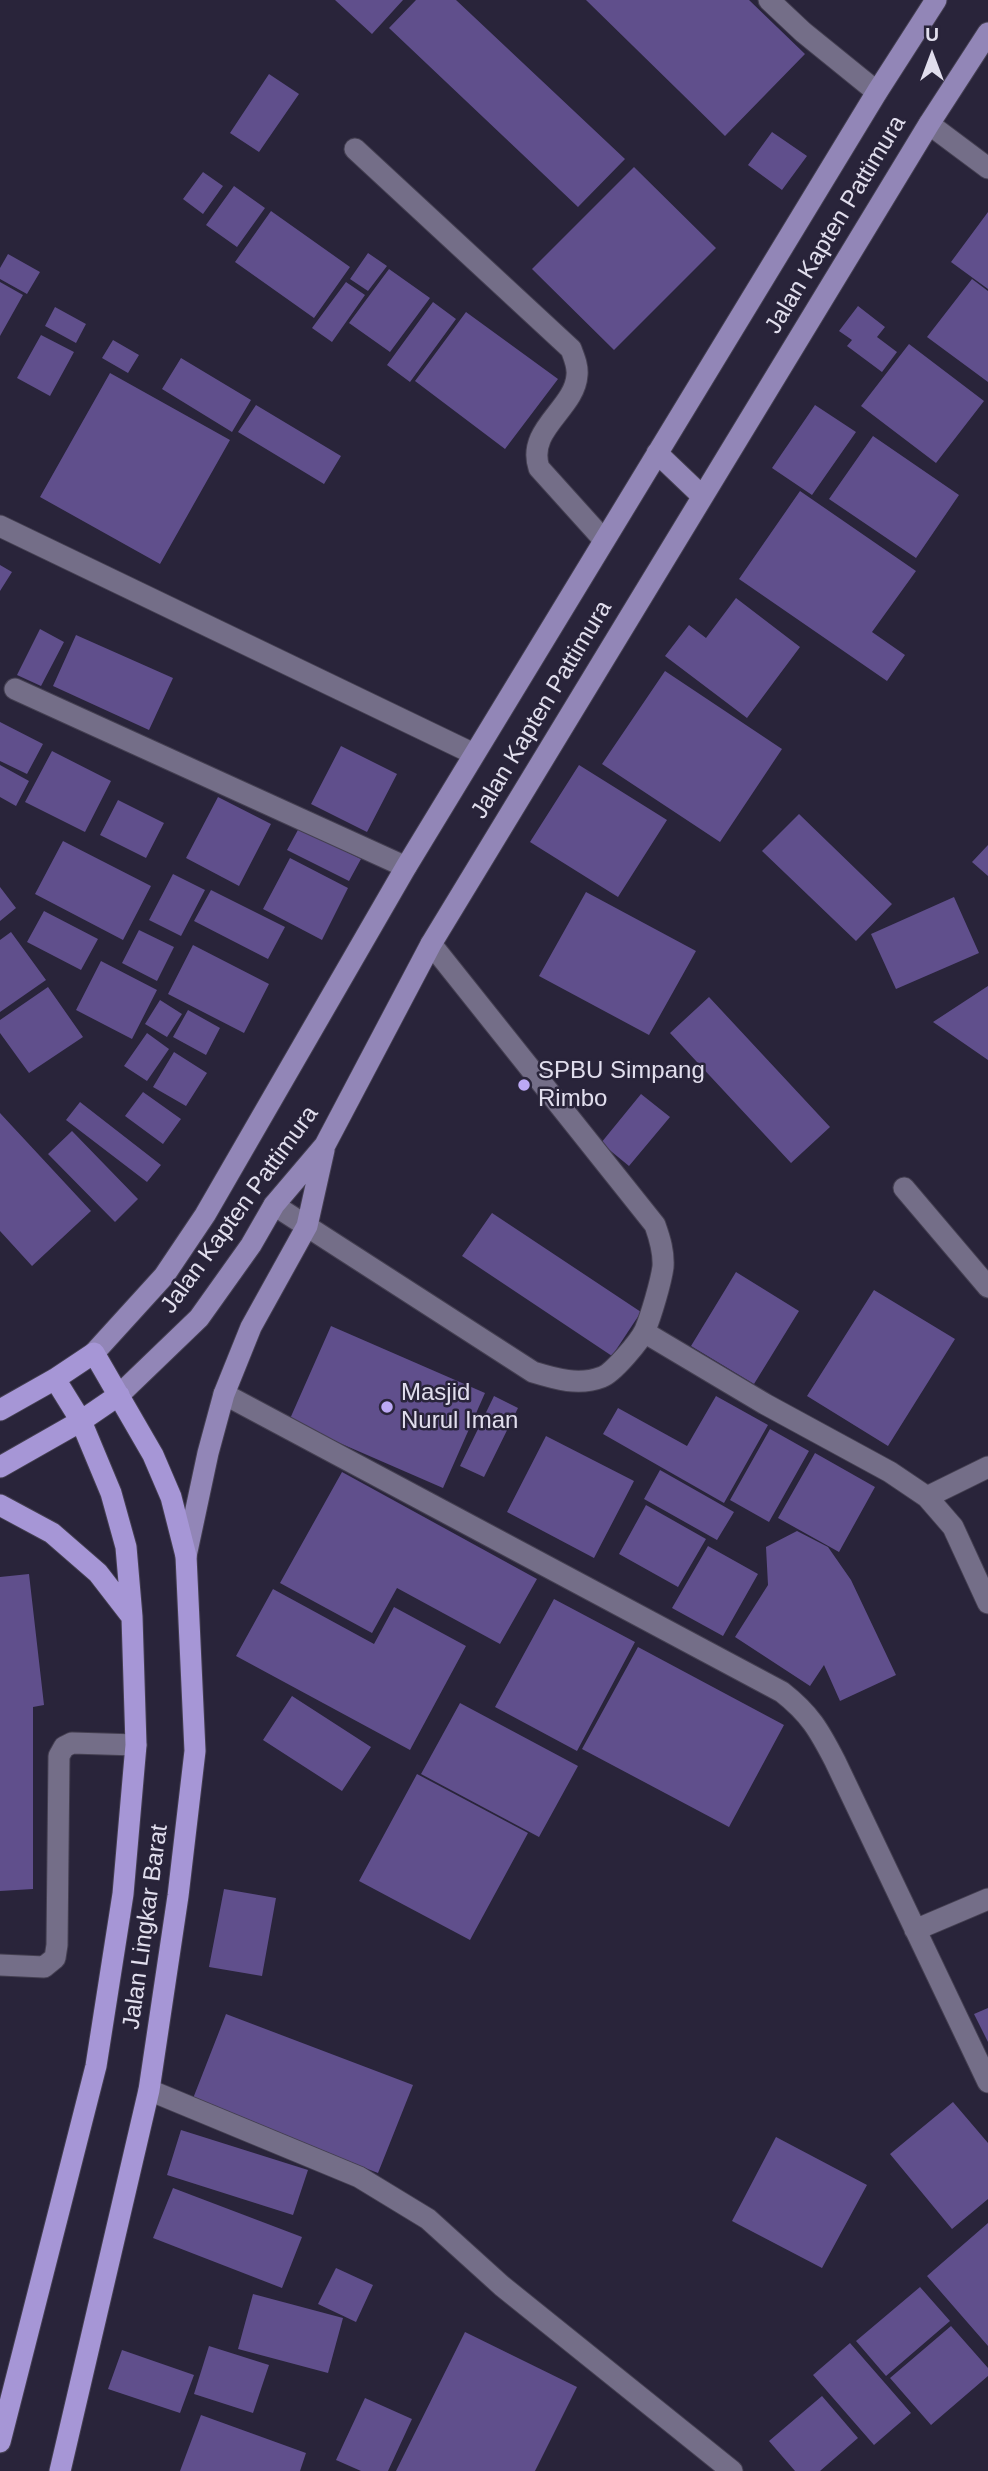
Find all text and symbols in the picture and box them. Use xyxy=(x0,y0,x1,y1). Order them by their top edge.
north arrow xyxy=(897,21,967,91)
text: U xyxy=(925,24,939,45)
street label: Jalan Kapten Pattimura xyxy=(759,111,913,339)
street label: Jalan Kapten Pattimura xyxy=(465,596,619,824)
place label: SPBU Simpang Rimbo xyxy=(538,1057,705,1113)
marker: SPBU Simpang Rimbo xyxy=(516,1077,532,1093)
street label: Jalan Kapten Pattimura xyxy=(155,1101,325,1319)
place label: Masjid Nurul Iman xyxy=(401,1379,518,1435)
marker: Masjid Nurul Iman xyxy=(379,1399,395,1415)
street label: Jalan Lingkar Barat xyxy=(117,1823,175,2031)

